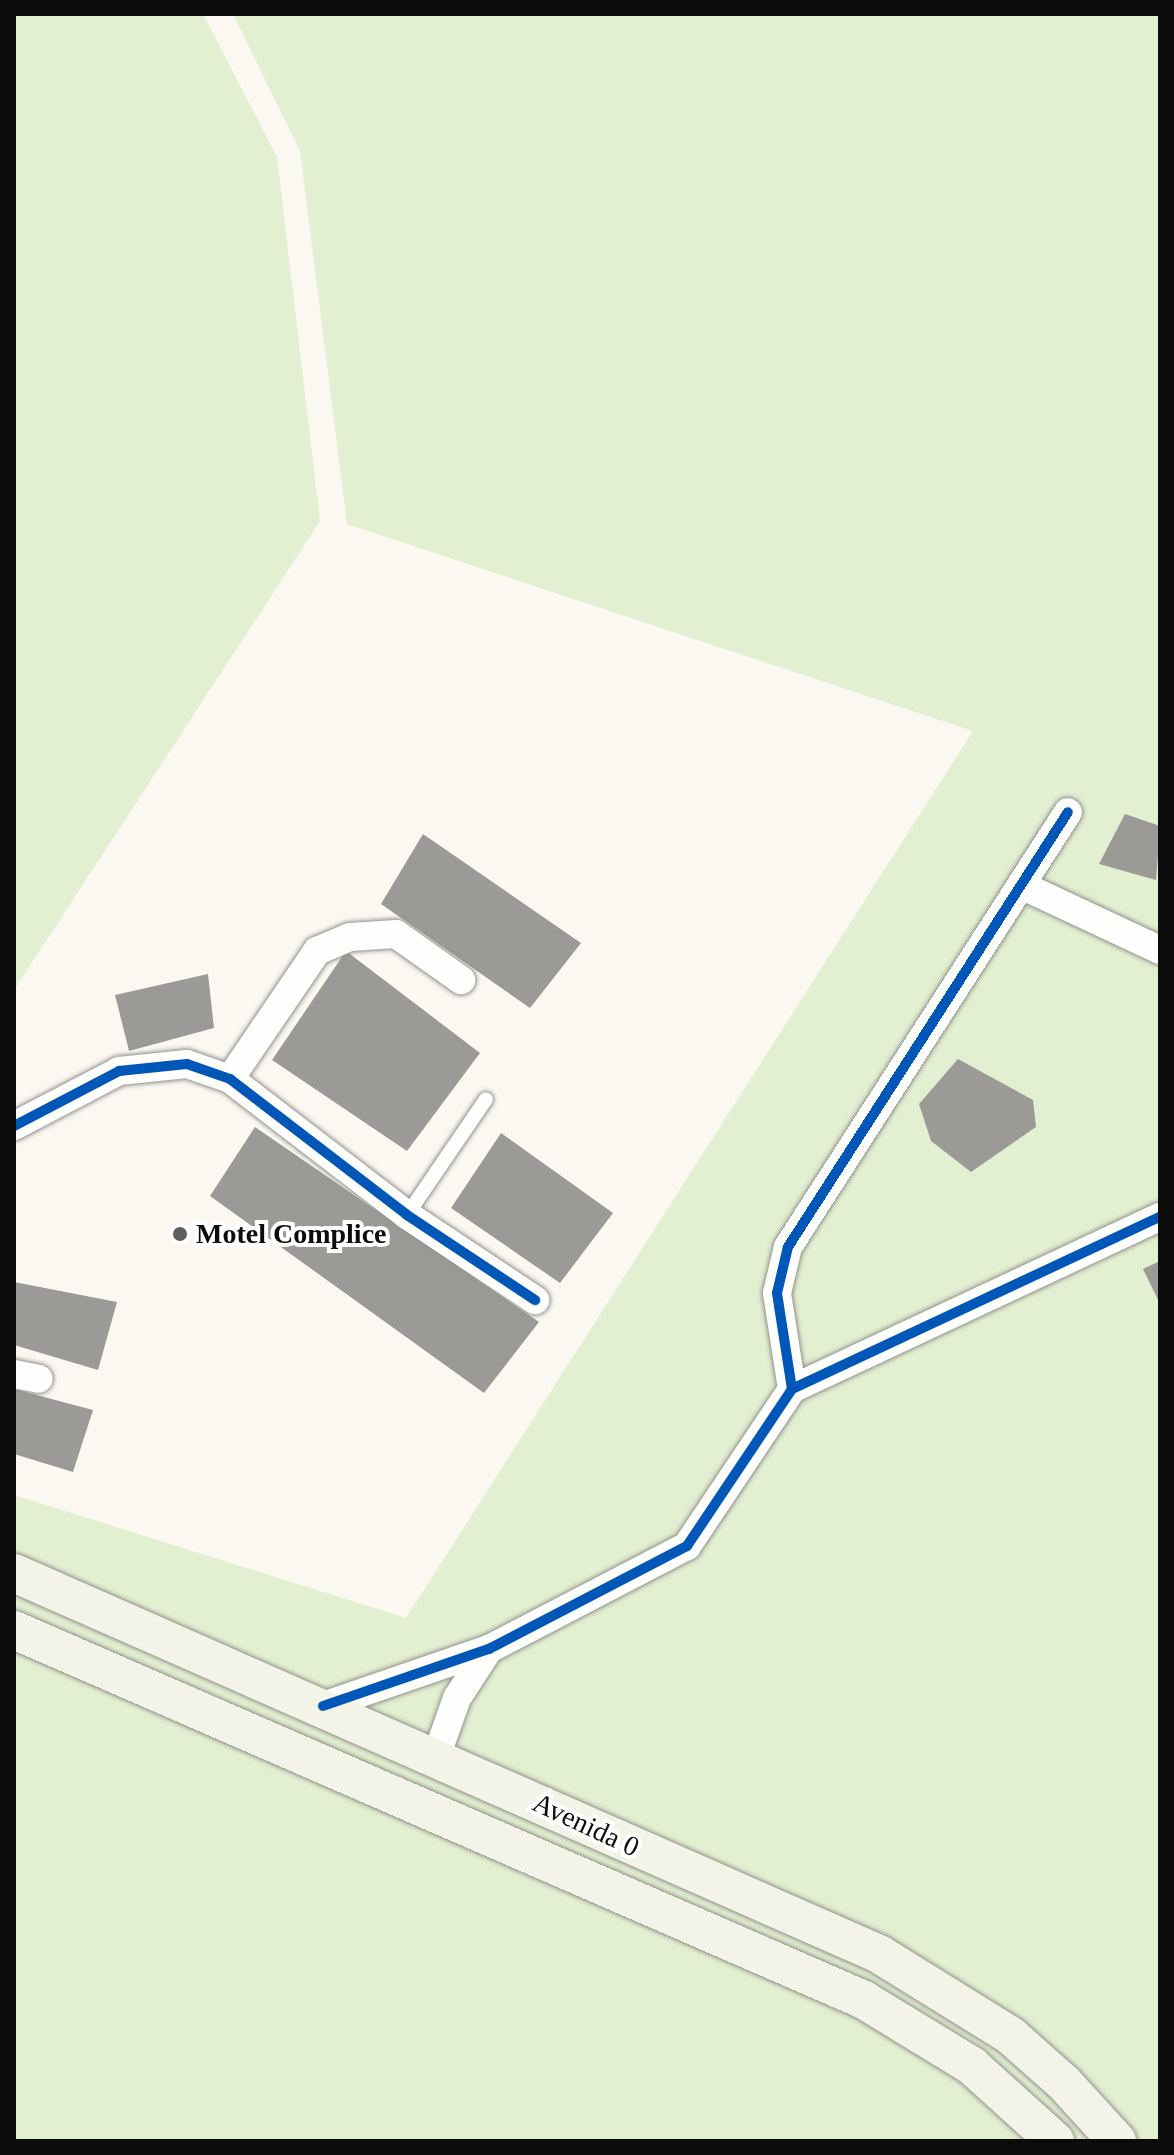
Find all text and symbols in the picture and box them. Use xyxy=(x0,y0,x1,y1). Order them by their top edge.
place label: Motel Complice xyxy=(196,1217,386,1251)
marker: Motel Complice xyxy=(171,1225,189,1243)
street label: Avenida 0 xyxy=(527,1786,645,1864)

